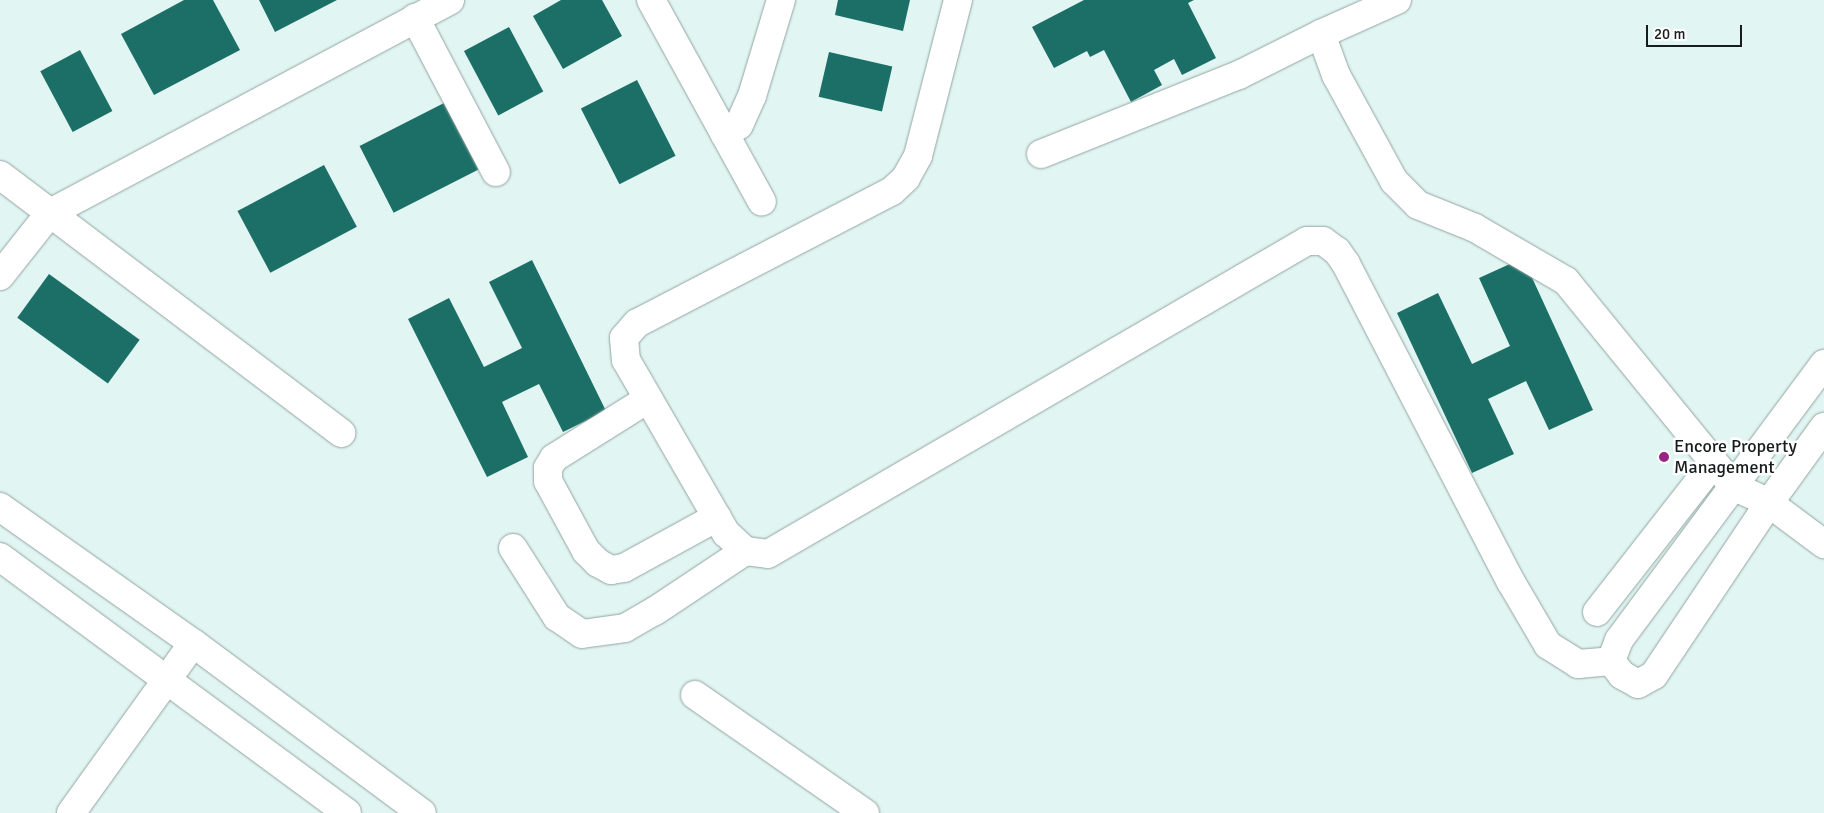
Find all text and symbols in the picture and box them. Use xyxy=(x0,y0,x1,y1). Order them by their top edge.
scale bar xyxy=(1649,15,1745,47)
text: 20 m xyxy=(1654,25,1685,43)
place label: Encore Property Management xyxy=(1674,436,1797,478)
marker: Encore Property Management xyxy=(1658,451,1670,463)

